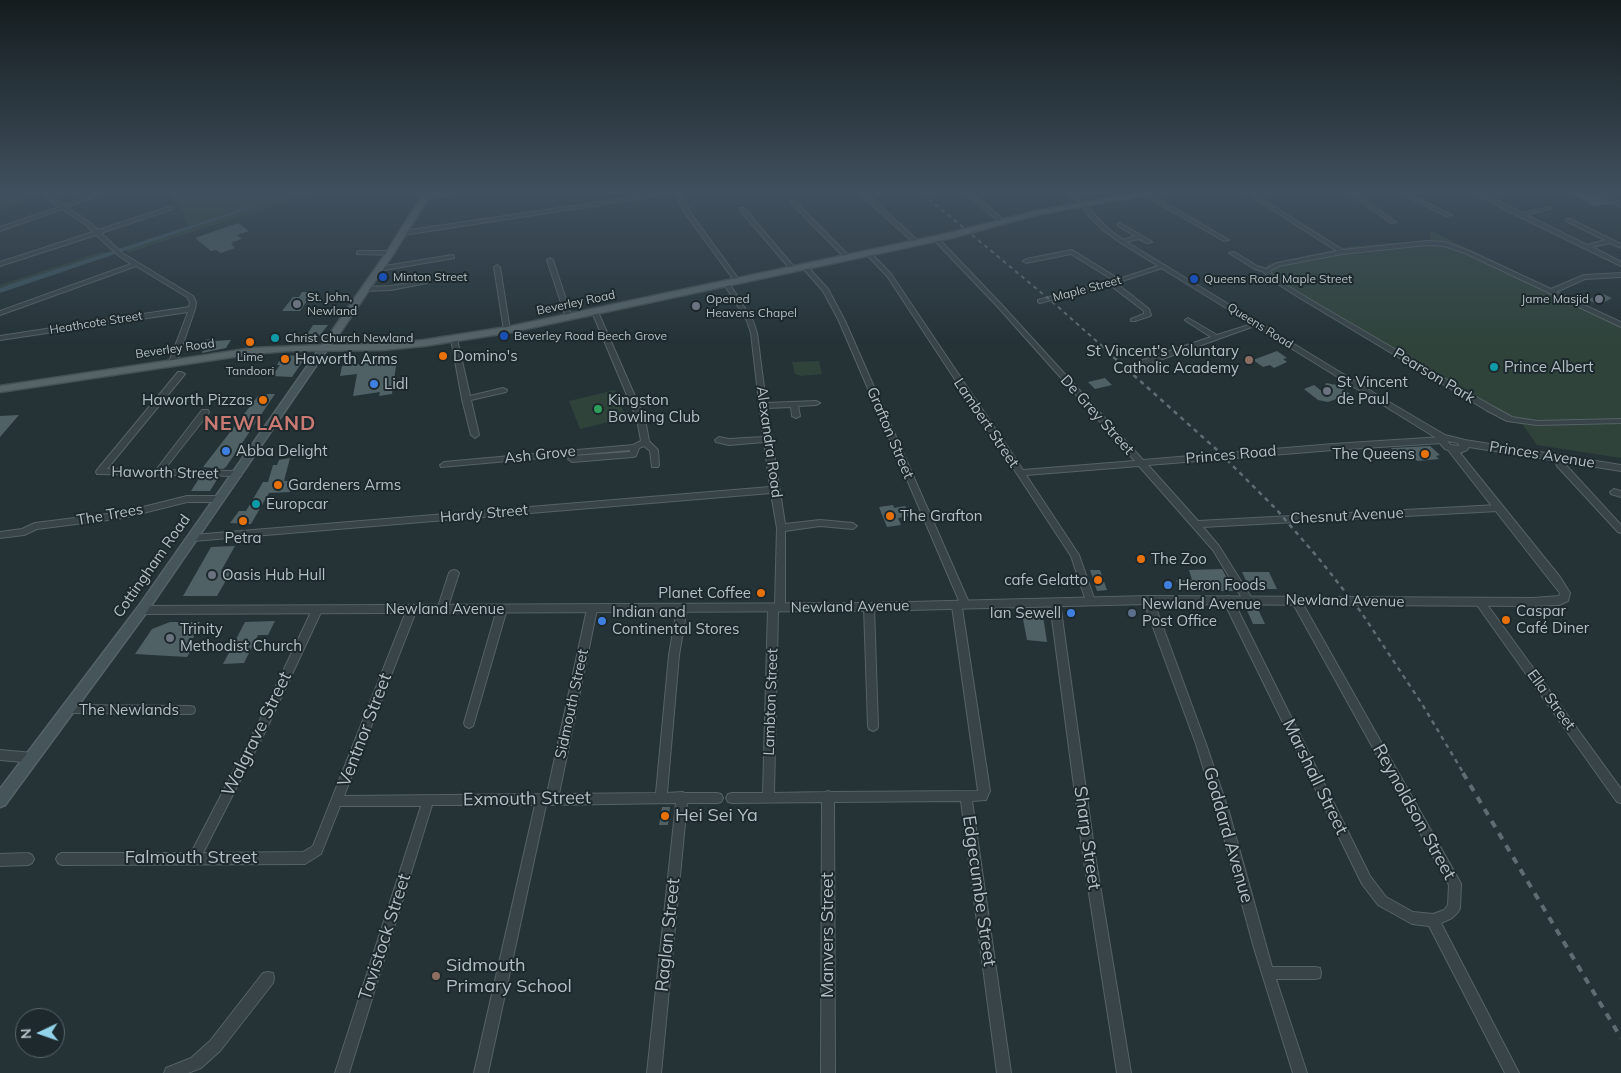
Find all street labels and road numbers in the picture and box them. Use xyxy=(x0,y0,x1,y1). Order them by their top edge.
street label: Maple Street xyxy=(1051,273,1123,305)
street label: Beverley Road xyxy=(535,288,617,318)
street label: Queens Road xyxy=(1224,300,1296,352)
street label: Heathcote Street xyxy=(49,309,143,337)
street label: Beverley Road xyxy=(134,336,216,362)
street label: Pearson Park xyxy=(1390,345,1478,407)
street label: De Grey Street xyxy=(1057,371,1137,459)
street label: Lambert Street xyxy=(949,375,1023,471)
street label: Grafton Street xyxy=(863,384,917,482)
street label: Alexandra Road xyxy=(752,385,786,499)
street label: Princes Avenue xyxy=(1488,438,1596,472)
street label: Ash Grove xyxy=(503,442,577,468)
street label: Princes Road xyxy=(1185,442,1277,468)
street label: Haworth Street xyxy=(111,463,219,483)
street label: The Trees xyxy=(75,500,145,530)
street label: Hardy Street xyxy=(439,501,529,527)
street label: Chesnut Avenue xyxy=(1290,504,1404,528)
street label: Cottingham Road xyxy=(110,511,194,621)
street label: Newland Avenue xyxy=(1285,591,1405,611)
street label: Newland Avenue xyxy=(790,597,910,617)
street label: Newland Avenue xyxy=(386,600,504,618)
street label: Sidmouth Street xyxy=(552,647,592,761)
street label: Lambton Street xyxy=(760,648,782,756)
street label: Ella Street xyxy=(1523,666,1579,734)
street label: Walgrave Street xyxy=(218,668,296,800)
street label: Ventnor Street xyxy=(333,670,397,790)
street label: The Newlands xyxy=(79,701,179,719)
street label: Marshall Street xyxy=(1278,716,1352,838)
street label: Reynoldson Street xyxy=(1368,740,1460,884)
street label: Goddard Avenue xyxy=(1198,765,1258,905)
street label: Sharp Street xyxy=(1069,785,1105,891)
street label: Exmouth Street xyxy=(463,787,591,811)
street label: Edgecumbe Street xyxy=(958,814,1000,968)
street label: Falmouth Street xyxy=(125,847,257,869)
street label: Tavistock Street xyxy=(354,871,416,1003)
street label: Manvers Street xyxy=(817,872,839,998)
street label: Raglan Street xyxy=(651,877,685,993)

